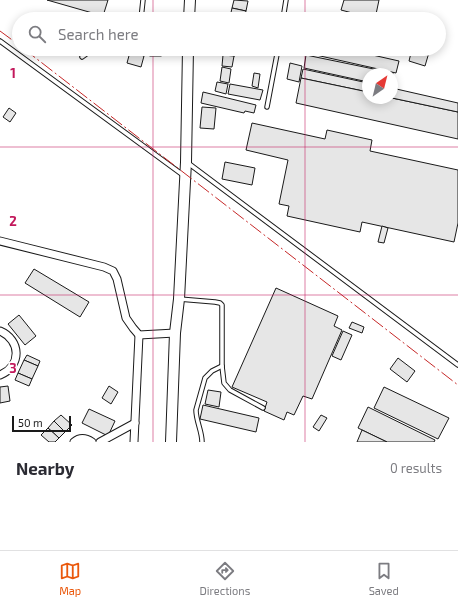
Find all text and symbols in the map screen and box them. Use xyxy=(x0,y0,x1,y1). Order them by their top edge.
search box xyxy=(12,12,446,56)
icon: search xyxy=(26,23,48,45)
text: Search here xyxy=(58,25,139,43)
text: 1 xyxy=(10,65,16,81)
north arrow xyxy=(362,68,398,104)
text: 2 xyxy=(9,213,17,229)
text: 3 xyxy=(9,360,17,376)
scale bar xyxy=(12,414,71,433)
text: 50 m xyxy=(18,416,43,429)
text: Nearby xyxy=(16,458,74,478)
text: 0 results xyxy=(390,460,442,476)
tab: Map xyxy=(59,560,81,597)
tab: Directions xyxy=(200,560,250,597)
tab: Saved xyxy=(369,560,399,597)

